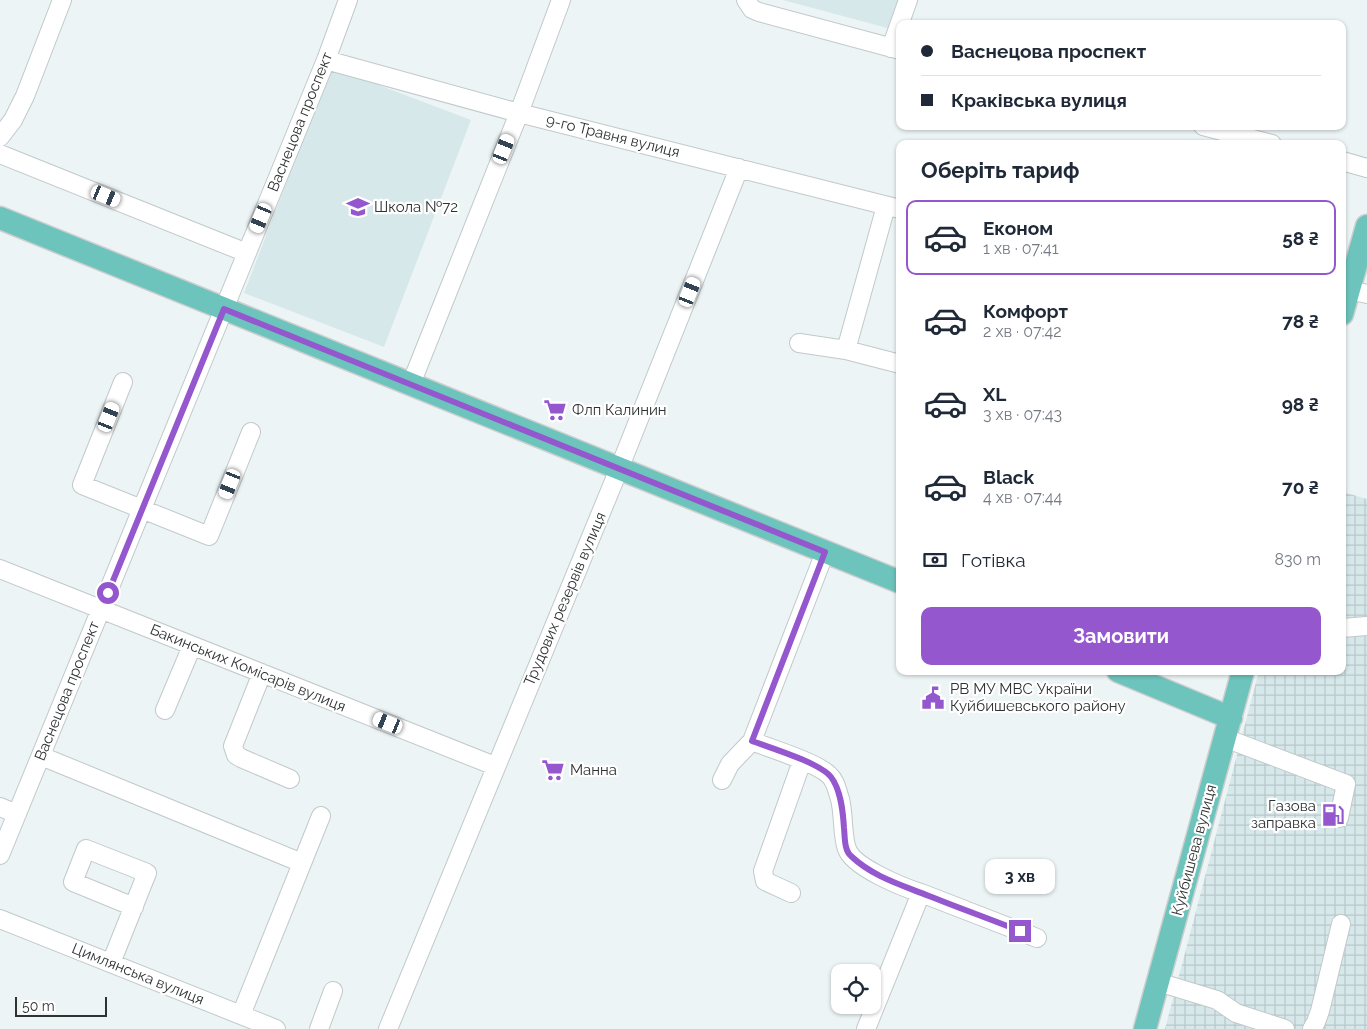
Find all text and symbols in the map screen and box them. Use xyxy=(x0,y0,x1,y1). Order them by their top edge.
text: Васнецова проспект xyxy=(951,40,1146,62)
street label: Васнецова проспект xyxy=(264,50,336,194)
text: Краківська вулиця xyxy=(951,89,1127,111)
street label: 9-го Травня вулиця xyxy=(544,111,682,161)
car xyxy=(491,132,516,166)
text: Оберіть тариф xyxy=(921,157,1079,183)
car xyxy=(89,183,122,209)
school or university icon: Школа №72 xyxy=(345,194,371,220)
place label: Школа №72 xyxy=(374,198,458,216)
car xyxy=(248,201,273,235)
icon: car xyxy=(923,215,968,260)
text: Економ xyxy=(983,217,1053,239)
text: 58 ₴ xyxy=(1282,227,1319,249)
text: 1 хв · 07:41 xyxy=(983,239,1059,258)
car xyxy=(677,275,702,309)
icon: car xyxy=(923,298,968,343)
text: Комфорт xyxy=(983,300,1068,322)
text: 78 ₴ xyxy=(1282,310,1319,332)
text: 2 хв · 07:42 xyxy=(983,322,1062,341)
icon: car xyxy=(923,381,968,426)
text: XL xyxy=(983,383,1006,405)
text: 98 ₴ xyxy=(1282,393,1319,415)
supermarket icon: Флп Калинин xyxy=(542,397,568,423)
car xyxy=(96,400,121,434)
place label: Флп Калинин xyxy=(572,401,667,419)
text: 3 хв · 07:43 xyxy=(983,405,1062,424)
icon: car xyxy=(923,464,968,509)
text: Black xyxy=(983,466,1034,488)
car xyxy=(217,467,242,501)
text: 70 ₴ xyxy=(1282,476,1319,498)
text: 4 хв · 07:44 xyxy=(983,488,1062,507)
street label: Трудових резервів вулиця xyxy=(520,509,610,689)
icon: cash xyxy=(921,546,949,574)
text: Готівка xyxy=(961,549,1026,571)
text: 830 m xyxy=(1274,550,1321,569)
route start xyxy=(97,582,119,604)
button: Замовити xyxy=(921,607,1321,665)
street label: Васнецова проспект xyxy=(31,619,103,763)
street label: Бакинських Комісарів вулиця xyxy=(147,620,349,716)
place label: РВ МУ МВС України Куйбишевського району xyxy=(950,680,1126,715)
public building icon: РВ МУ МВС України Куйбишевського району xyxy=(920,685,946,711)
car xyxy=(371,710,404,736)
supermarket icon: Манна xyxy=(540,757,566,783)
place label: Манна xyxy=(570,761,617,779)
street label: Куйбишева вулиця xyxy=(1168,783,1220,917)
place label: Газова заправка xyxy=(1251,797,1316,832)
fuel station icon: Газова заправка xyxy=(1320,802,1346,828)
callout: 3 хв xyxy=(985,858,1055,894)
text: 3 хв xyxy=(1005,867,1035,886)
route end xyxy=(1009,920,1031,942)
street label: Цимлянська вулиця xyxy=(69,939,207,1009)
map controls xyxy=(831,964,881,1014)
button: locate xyxy=(831,964,881,1014)
scale bar xyxy=(15,994,108,1017)
text: 50 m xyxy=(22,998,55,1014)

